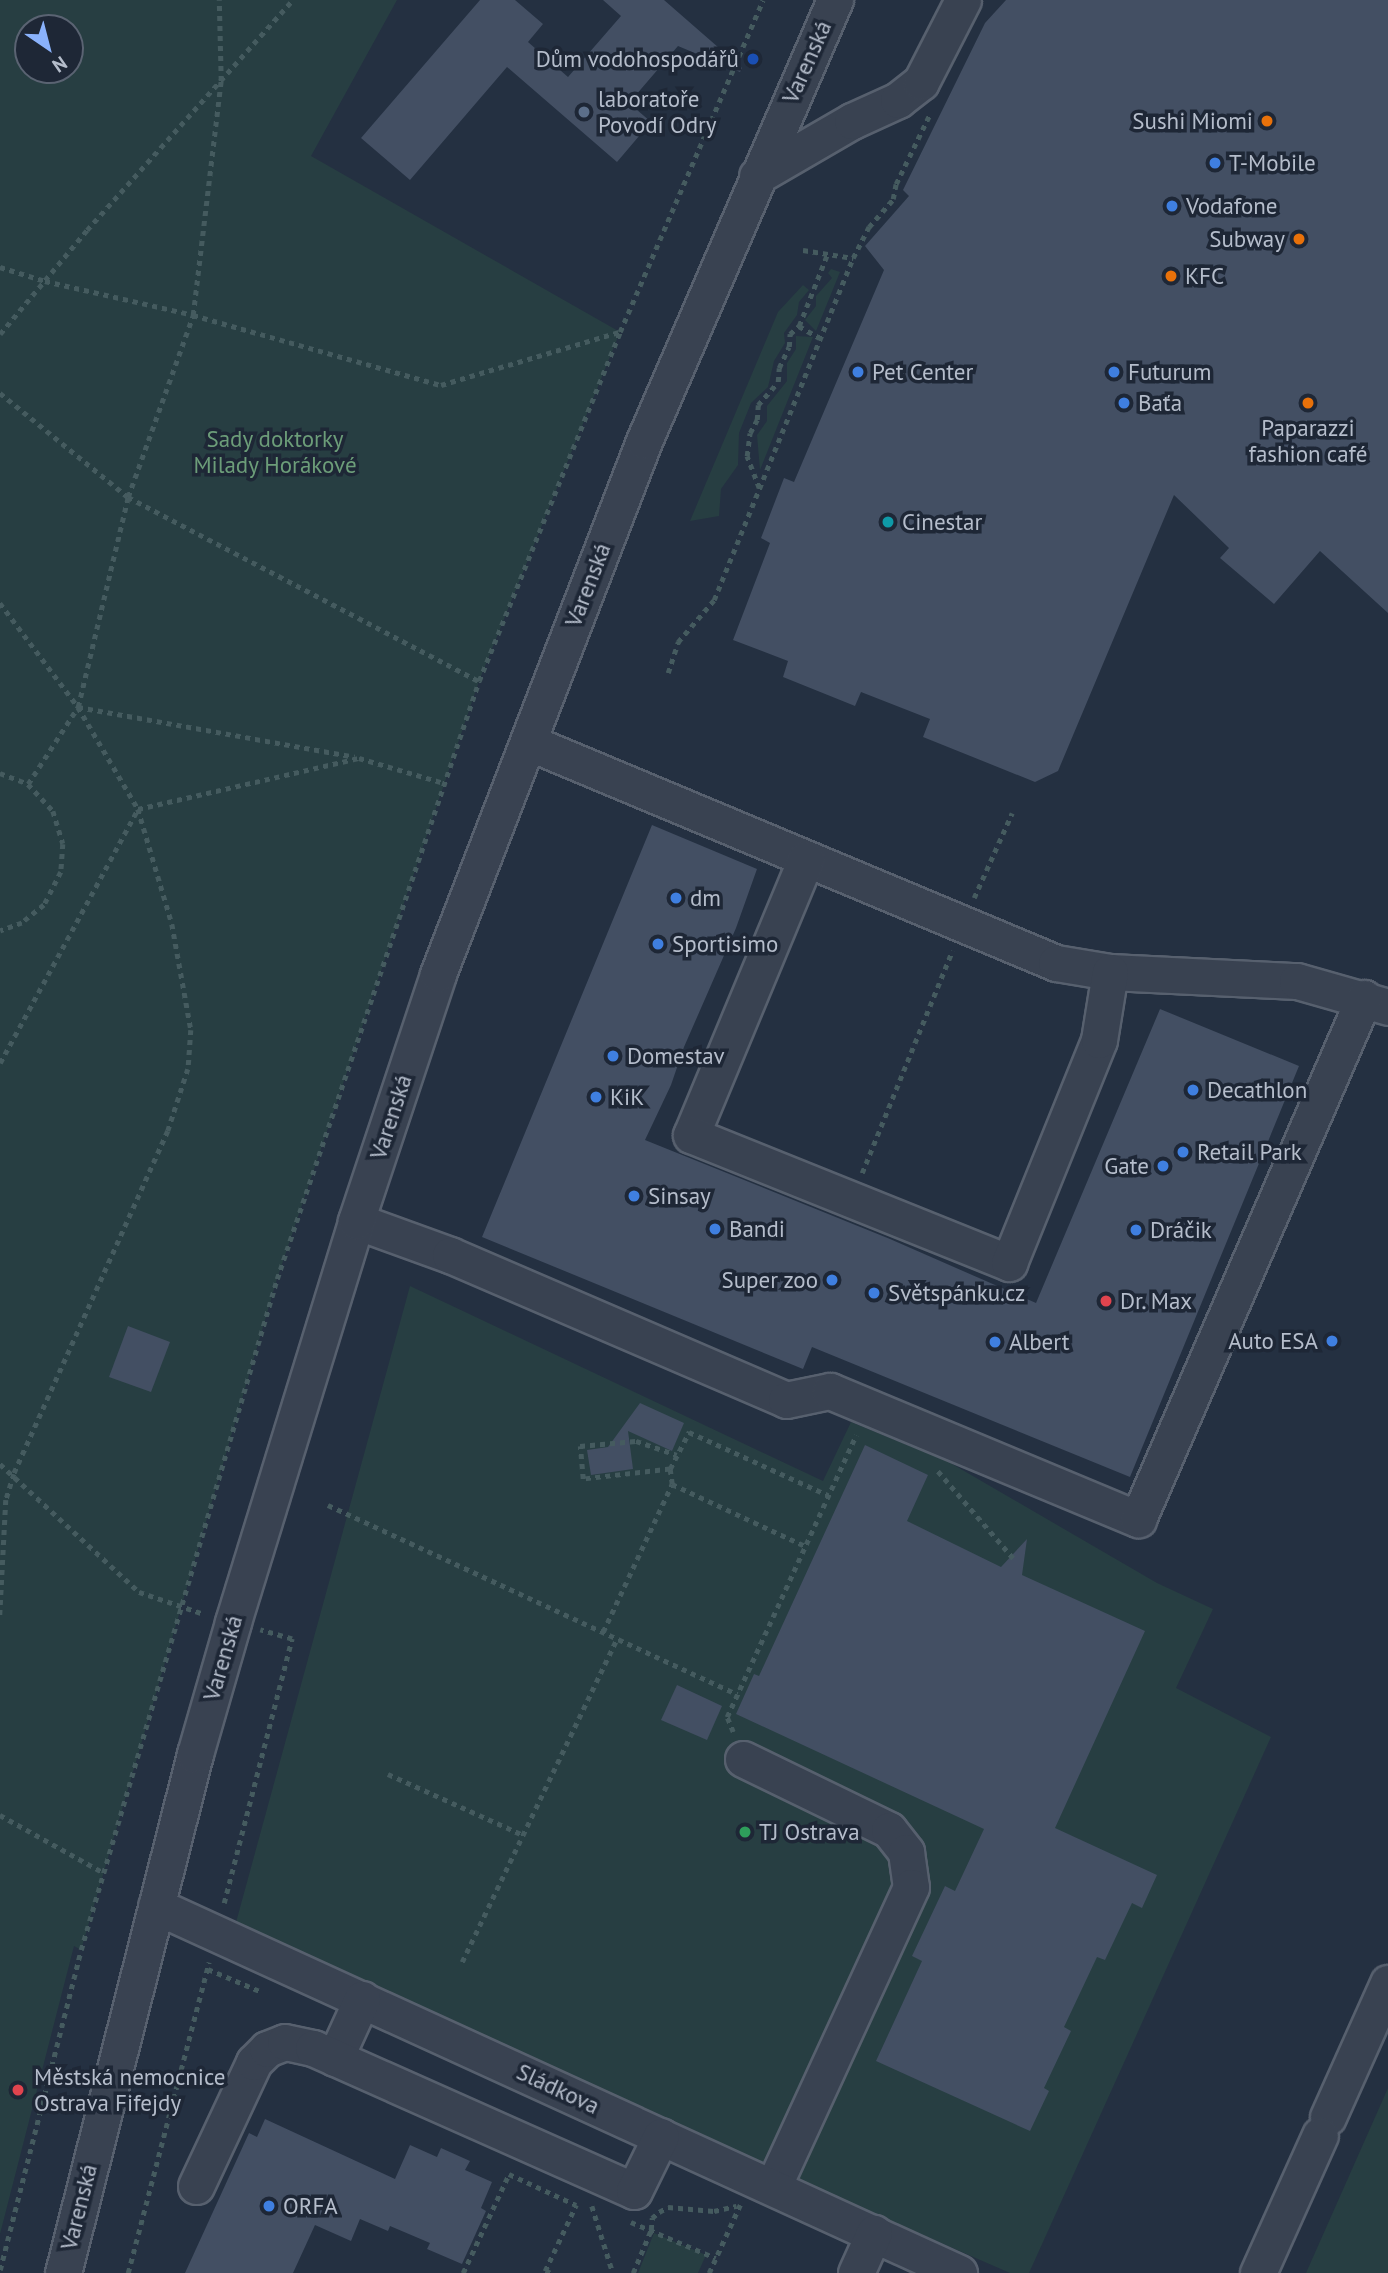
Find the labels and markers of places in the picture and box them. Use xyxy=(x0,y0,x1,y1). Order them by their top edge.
place label: Dům vodohospodářů xyxy=(536,45,739,73)
marker: Dům vodohospodářů xyxy=(745,51,761,67)
place label: laboratoře Povodí Odry xyxy=(598,85,717,139)
marker: laboratoře Povodí Odry xyxy=(576,104,592,120)
place label: Sushi Miomi xyxy=(1132,107,1253,135)
marker: Sushi Miomi xyxy=(1259,113,1275,129)
place label: T-Mobile xyxy=(1229,149,1316,177)
marker: T-Mobile xyxy=(1207,155,1223,171)
place label: Vodafone xyxy=(1186,192,1278,220)
marker: Vodafone xyxy=(1164,198,1180,214)
place label: Subway xyxy=(1209,225,1285,253)
marker: Subway xyxy=(1291,231,1307,247)
place label: KFC xyxy=(1185,262,1224,290)
marker: KFC xyxy=(1163,268,1179,284)
place label: Pet Center xyxy=(872,358,973,386)
place label: Futurum xyxy=(1128,358,1211,386)
marker: Pet Center xyxy=(850,364,866,380)
marker: Futurum xyxy=(1106,364,1122,380)
place label: Baťa xyxy=(1138,389,1182,417)
marker: Baťa xyxy=(1116,395,1132,411)
marker: Paparazzi fashion café xyxy=(1300,395,1316,411)
place label: Paparazzi fashion café xyxy=(1249,414,1367,468)
place label: Cinestar xyxy=(902,508,982,536)
marker: Cinestar xyxy=(880,514,896,530)
place label: dm xyxy=(690,884,721,912)
marker: dm xyxy=(668,890,684,906)
place label: Sportisimo xyxy=(672,930,778,958)
marker: Sportisimo xyxy=(650,936,666,952)
place label: Domestav xyxy=(627,1042,725,1070)
marker: Domestav xyxy=(605,1048,621,1064)
place label: Decathlon xyxy=(1207,1076,1307,1104)
marker: Decathlon xyxy=(1185,1082,1201,1098)
place label: KiK xyxy=(610,1083,644,1111)
marker: KiK xyxy=(588,1089,604,1105)
place label: Retail Park xyxy=(1197,1138,1302,1166)
marker: Retail Park xyxy=(1175,1144,1191,1160)
place label: Gate xyxy=(1104,1152,1149,1180)
marker: Gate xyxy=(1155,1158,1171,1174)
place label: Sinsay xyxy=(648,1182,711,1210)
marker: Sinsay xyxy=(626,1188,642,1204)
place label: Bandi xyxy=(729,1215,785,1243)
place label: Dráčik xyxy=(1150,1216,1212,1244)
marker: Bandi xyxy=(707,1221,723,1237)
marker: Dráčik xyxy=(1128,1222,1144,1238)
place label: Super zoo xyxy=(721,1266,818,1294)
marker: Super zoo xyxy=(824,1272,840,1288)
place label: Světspánku.cz xyxy=(888,1279,1025,1307)
marker: Světspánku.cz xyxy=(866,1285,882,1301)
place label: Dr. Max xyxy=(1120,1287,1194,1315)
marker: Dr. Max xyxy=(1098,1293,1114,1309)
place label: Auto ESA xyxy=(1228,1327,1318,1355)
place label: Albert xyxy=(1009,1328,1070,1356)
marker: Auto ESA xyxy=(1324,1333,1340,1349)
marker: Albert xyxy=(987,1334,1003,1350)
place label: TJ Ostrava xyxy=(759,1818,860,1846)
marker: TJ Ostrava xyxy=(737,1824,753,1840)
place label: Městská nemocnice Ostrava Fifejdy xyxy=(34,2063,226,2117)
marker: Městská nemocnice Ostrava Fifejdy xyxy=(8,2080,28,2100)
place label: ORFA xyxy=(283,2192,338,2220)
marker: ORFA xyxy=(261,2198,277,2214)

